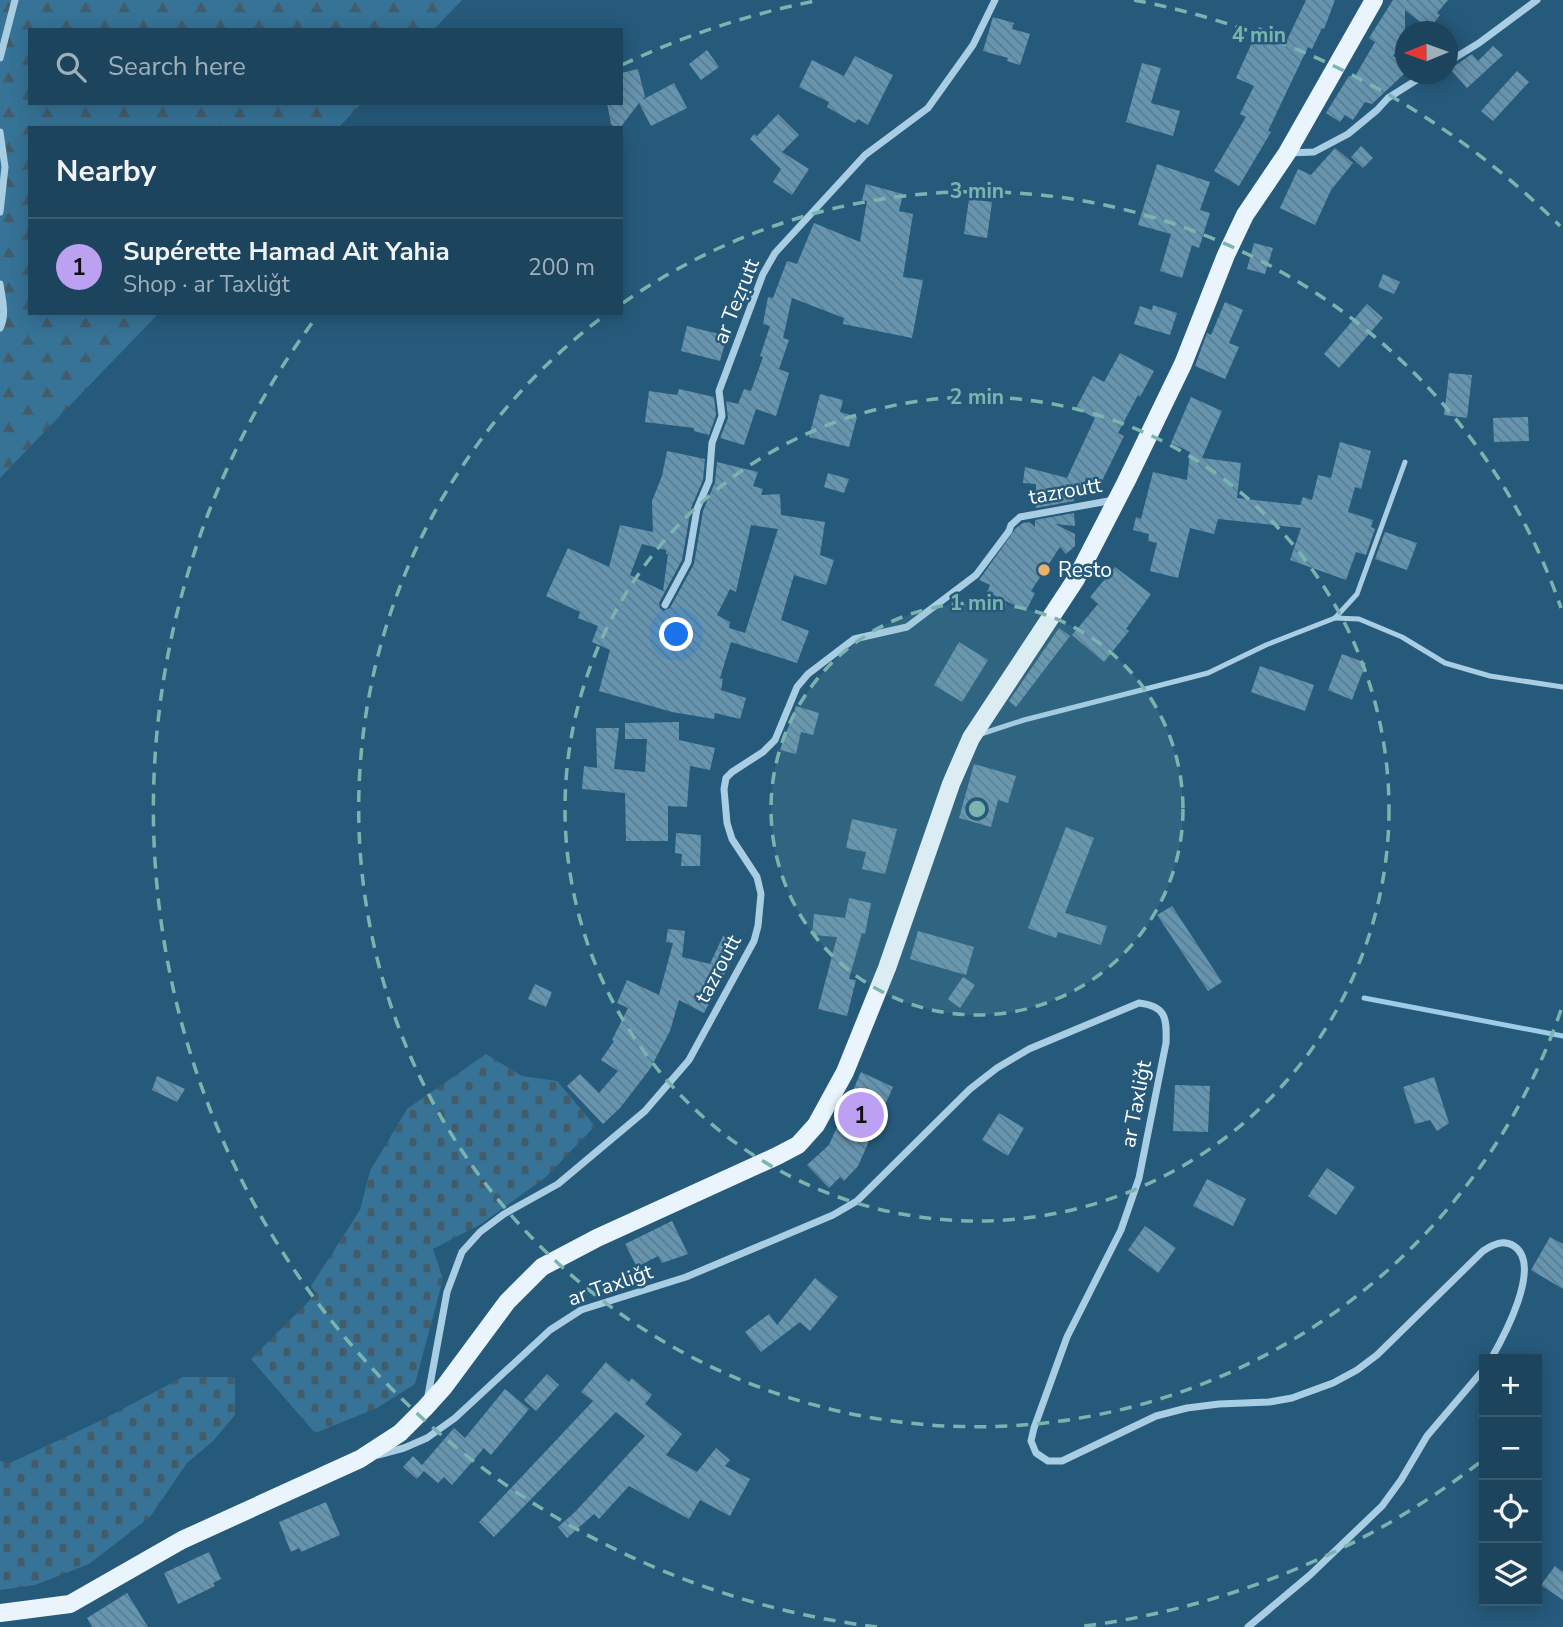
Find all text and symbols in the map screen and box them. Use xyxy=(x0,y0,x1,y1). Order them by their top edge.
text: 4 min xyxy=(1232,21,1286,49)
north arrow xyxy=(1395,21,1458,84)
search box xyxy=(28,28,623,105)
icon: search xyxy=(52,48,90,86)
text: Search here xyxy=(108,49,246,84)
text: Nearby xyxy=(56,151,156,192)
text: 3 min xyxy=(950,177,1004,205)
text: Supérette Hamad Ait Yahia xyxy=(123,234,450,269)
text: 1 xyxy=(72,252,86,283)
text: 200 m xyxy=(528,252,595,283)
street label: ar Teẓṛutt xyxy=(706,254,766,348)
text: Shop · ar Taxliǧt xyxy=(123,269,290,300)
text: 2 min xyxy=(950,383,1004,411)
street label: tazroutt xyxy=(1026,471,1104,511)
place label: Resto xyxy=(1058,556,1112,584)
marker: Resto xyxy=(1036,562,1052,578)
text: 1 min xyxy=(950,589,1004,617)
your location xyxy=(659,617,693,651)
centre of rings xyxy=(965,797,989,821)
street label: tazroutt xyxy=(688,929,748,1008)
street label: ar Taxliǧt xyxy=(1114,1058,1158,1150)
pin: 1 xyxy=(838,1089,884,1141)
street label: ar Taxliǧt xyxy=(564,1257,657,1313)
map controls xyxy=(1479,1354,1542,1606)
button: + xyxy=(1479,1354,1542,1417)
button: − xyxy=(1479,1417,1542,1480)
button: locate xyxy=(1479,1480,1542,1543)
button: layers xyxy=(1479,1543,1542,1606)

